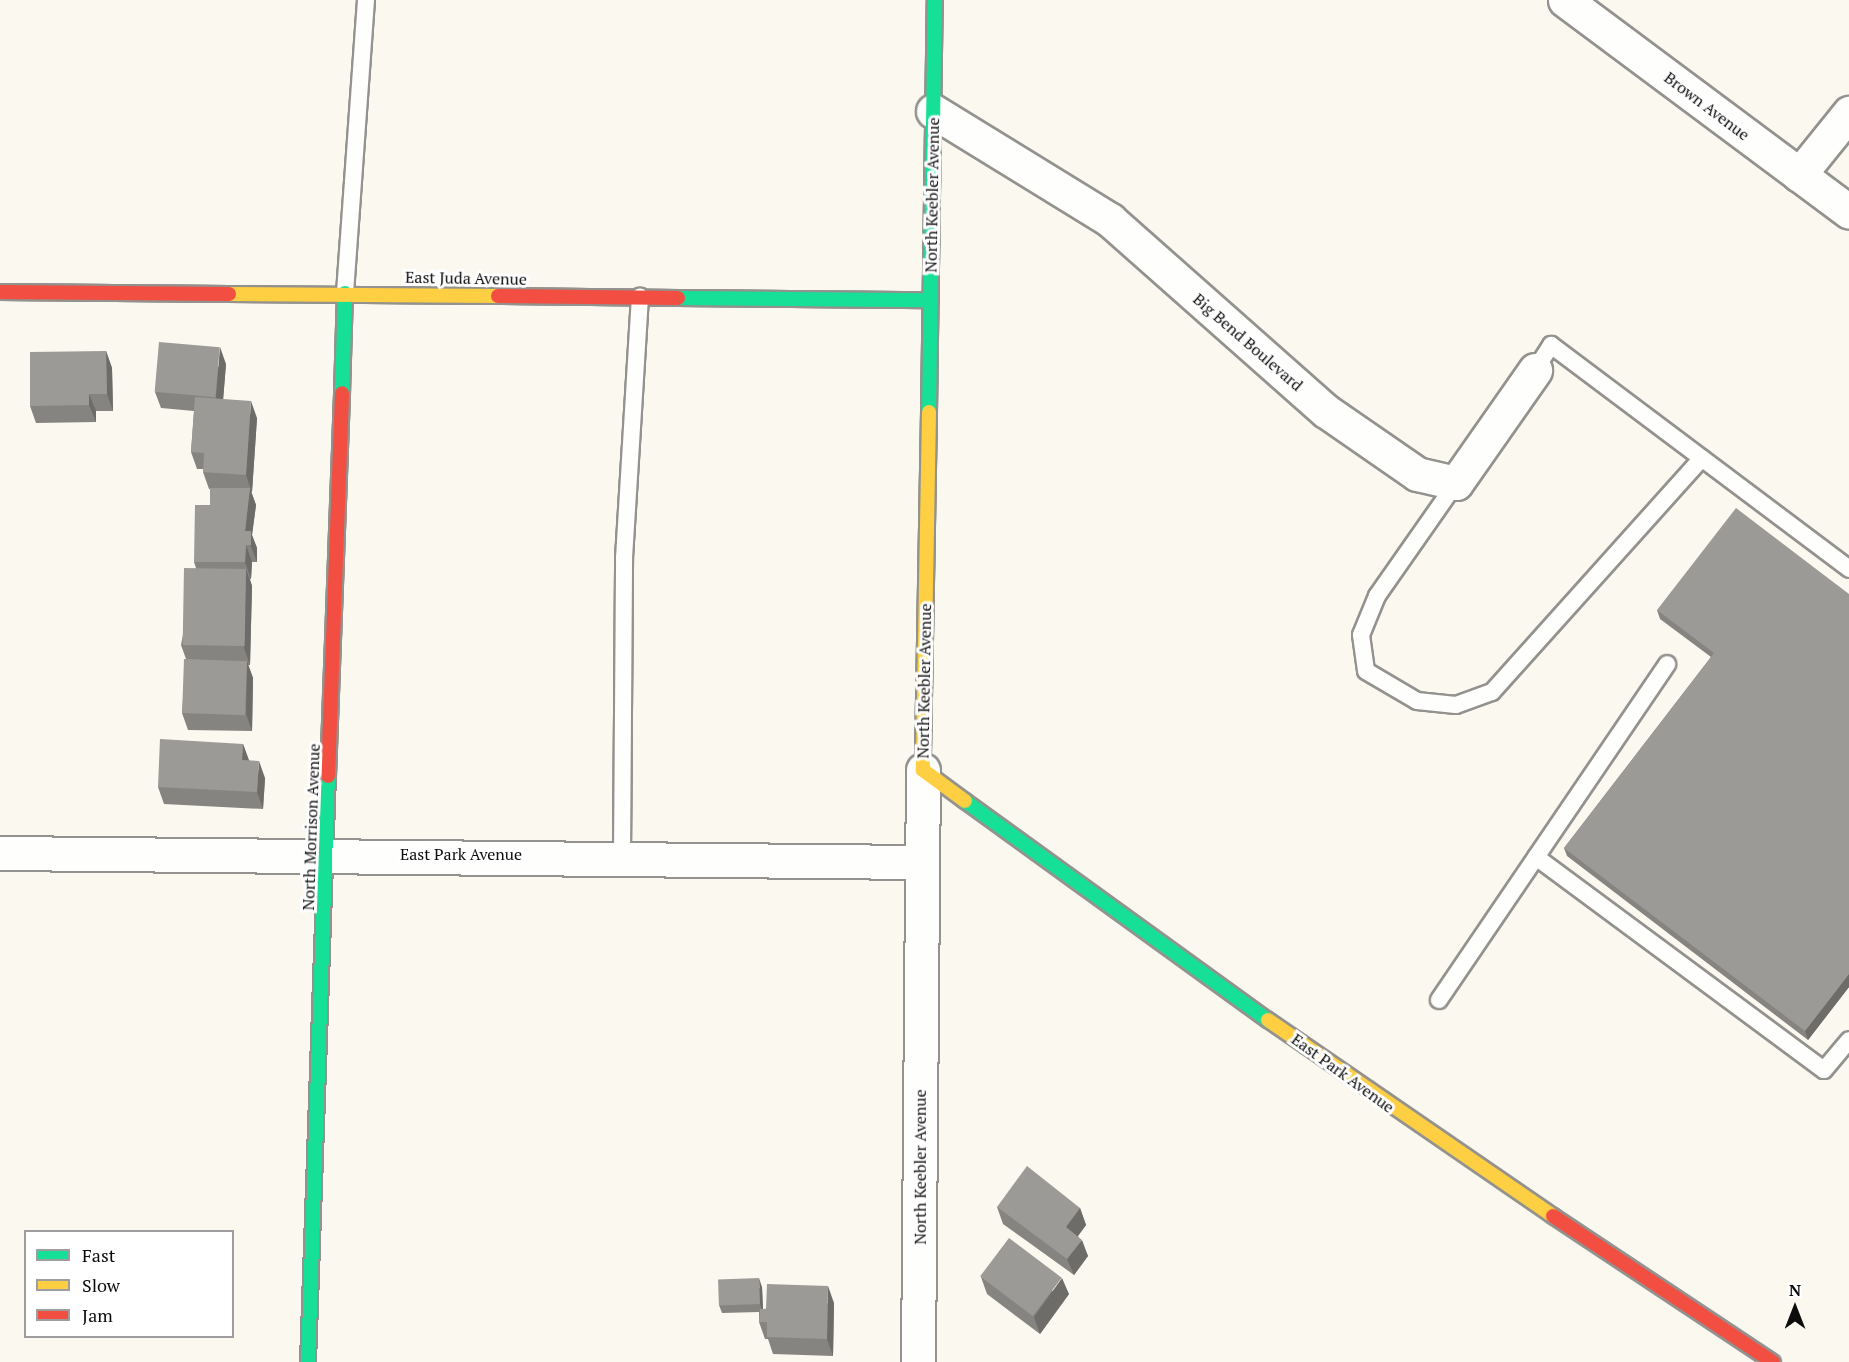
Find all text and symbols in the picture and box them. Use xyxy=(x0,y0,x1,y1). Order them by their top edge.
street label: Brown Avenue xyxy=(1660,68,1754,144)
street label: North Keebler Avenue xyxy=(921,117,943,273)
street label: East Juda Avenue xyxy=(405,267,527,289)
street label: Big Bend Boulevard xyxy=(1189,289,1307,395)
street label: North Keebler Avenue xyxy=(913,603,935,759)
street label: North Morrison Avenue xyxy=(298,743,324,911)
street label: East Park Avenue xyxy=(400,844,522,864)
street label: East Park Avenue xyxy=(1288,1029,1398,1117)
street label: North Keebler Avenue xyxy=(910,1089,930,1245)
legend xyxy=(24,1230,234,1338)
text: Fast xyxy=(82,1243,115,1267)
text: Slow xyxy=(82,1273,120,1297)
north arrow xyxy=(1765,1278,1825,1338)
text: N xyxy=(1789,1279,1801,1301)
text: Jam xyxy=(82,1303,113,1327)

